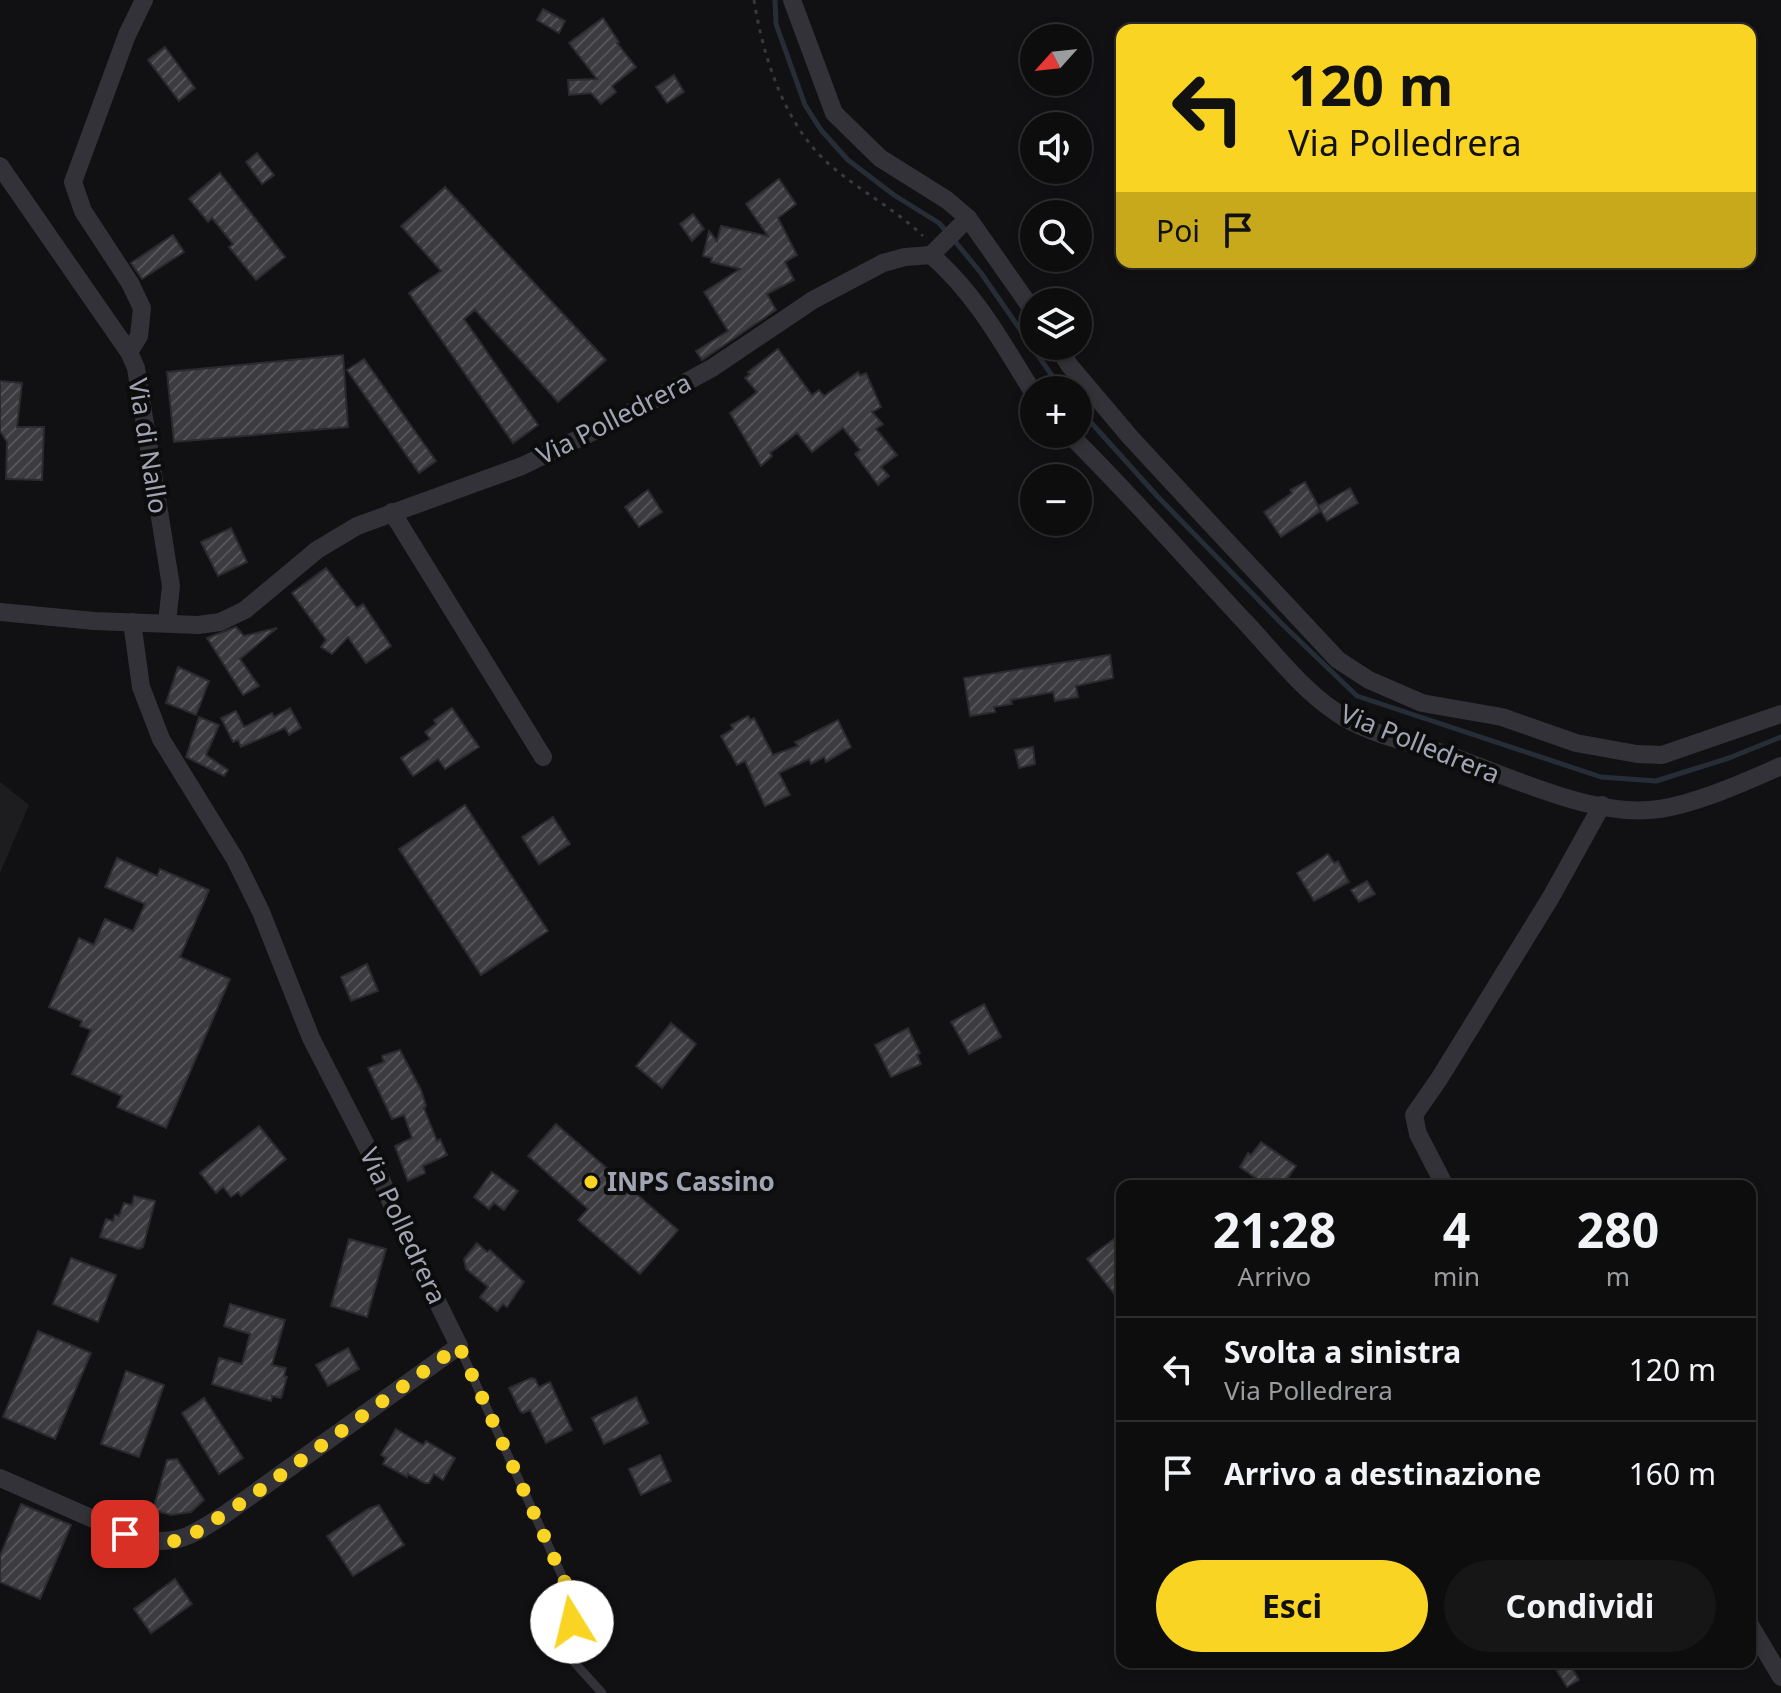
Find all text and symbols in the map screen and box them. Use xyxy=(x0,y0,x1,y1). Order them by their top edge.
north arrow xyxy=(1020,24,1092,96)
map controls xyxy=(1020,24,1092,536)
text: 120 m xyxy=(1288,46,1453,122)
icon: left xyxy=(1156,56,1260,160)
button: sound xyxy=(1020,112,1092,184)
text: Via Polledrera xyxy=(1288,118,1522,167)
button: search xyxy=(1020,200,1092,272)
icon: arrive xyxy=(1216,208,1260,252)
text: Poi xyxy=(1156,210,1200,251)
button: layers xyxy=(1020,288,1092,360)
street label: Via Polledrera xyxy=(530,364,697,472)
street label: Via di Nallo xyxy=(121,376,177,516)
button: + xyxy=(1020,376,1092,448)
button: − xyxy=(1020,464,1092,536)
street label: Via Polledrera xyxy=(1335,695,1505,791)
street label: Via Polledrera xyxy=(352,1141,456,1310)
place label: INPS Cassino xyxy=(607,1163,775,1199)
marker: INPS Cassino xyxy=(582,1173,600,1191)
text: 21:28 xyxy=(1213,1197,1336,1262)
text: 4 xyxy=(1443,1197,1470,1262)
text: 280 xyxy=(1577,1197,1659,1262)
text: Arrivo xyxy=(1238,1258,1311,1294)
text: min xyxy=(1433,1258,1480,1294)
text: m xyxy=(1606,1258,1630,1294)
text: Svolta a sinistra xyxy=(1224,1331,1461,1372)
icon: left xyxy=(1156,1347,1200,1391)
text: 120 m xyxy=(1629,1349,1716,1390)
text: Via Polledrera xyxy=(1224,1372,1393,1408)
icon: arrive xyxy=(1156,1451,1200,1495)
text: Arrivo a destinazione xyxy=(1224,1453,1541,1494)
text: 160 m xyxy=(1629,1453,1716,1494)
pin xyxy=(91,1500,159,1568)
icon: arrive xyxy=(103,1512,147,1556)
button: Esci xyxy=(1156,1560,1428,1652)
button: Condividi xyxy=(1444,1560,1716,1652)
position arrow xyxy=(530,1580,614,1664)

